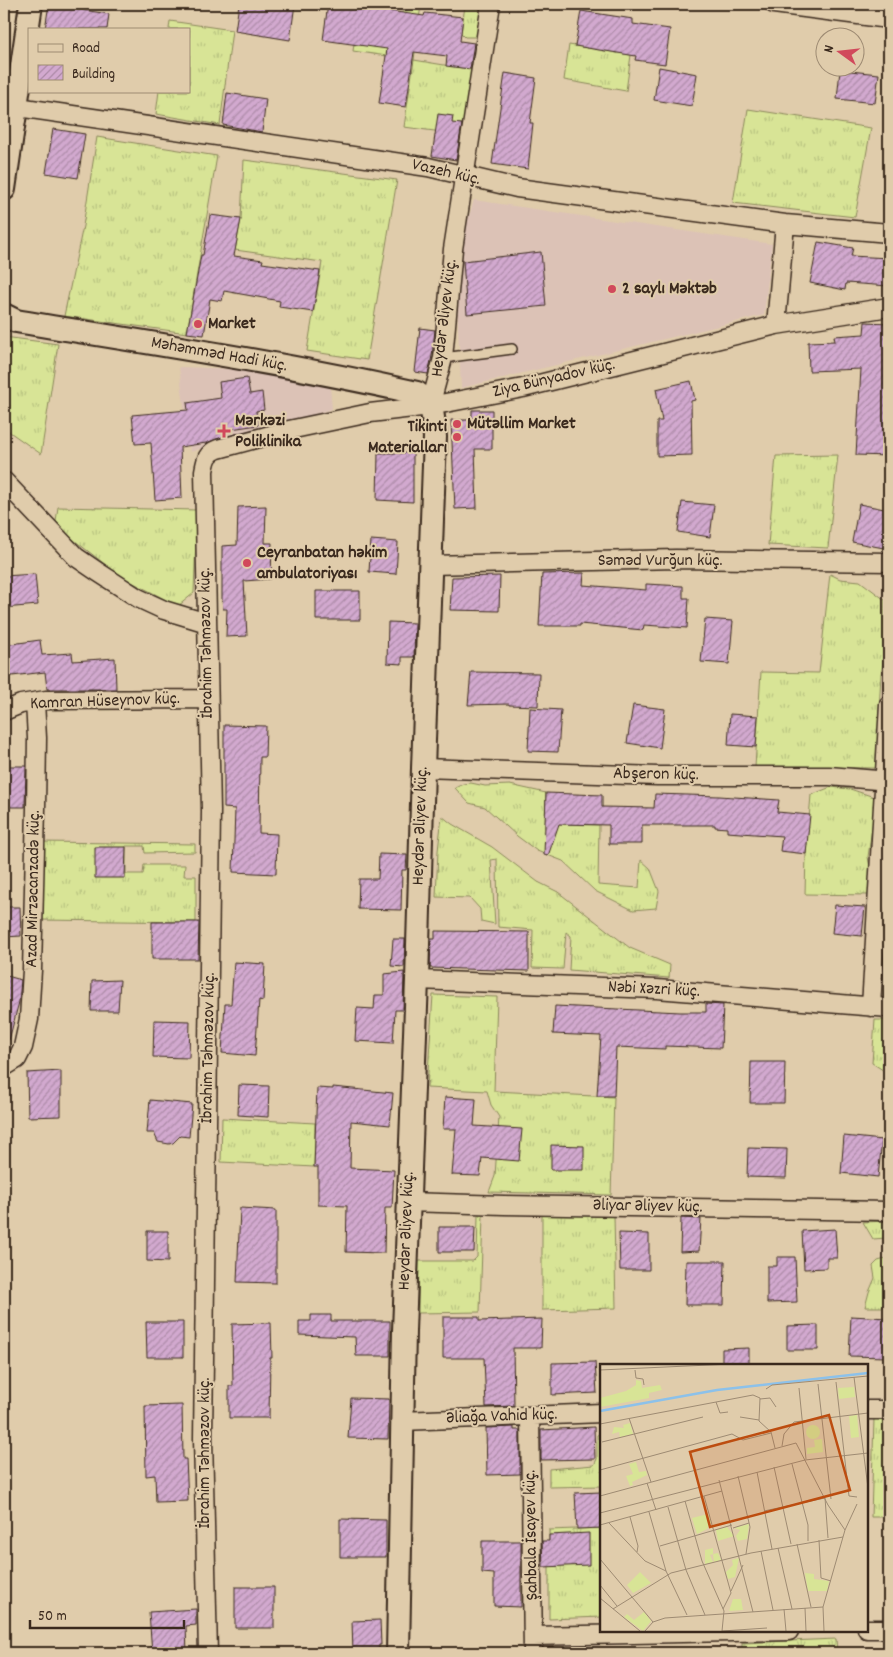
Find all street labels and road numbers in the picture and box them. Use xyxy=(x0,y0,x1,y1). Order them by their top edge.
street label: Vazeh küç. xyxy=(409,153,483,193)
street label: Heydər Əliyev küç. xyxy=(425,258,465,378)
street label: Məhəmməd Hadi küç. xyxy=(149,331,289,379)
street label: Ziya Bünyadov küç. xyxy=(490,353,618,405)
street label: Səməd Vurğun küç. xyxy=(598,549,722,574)
street label: İbrahim Təhməzov küç. xyxy=(193,567,221,719)
street label: Kamran Hüseynov küç. xyxy=(30,687,180,717)
street label: Abşeron küç. xyxy=(613,762,699,788)
street label: Heydər Əliyev küç. xyxy=(406,766,436,886)
street label: Azad Mirzəcanzadə küç. xyxy=(20,810,48,968)
street label: İbrahim Təhməzov küç. xyxy=(195,972,223,1124)
street label: Nəbi Xəzri küç. xyxy=(607,975,701,1005)
street label: Heydər Əliyev küç. xyxy=(392,1171,422,1291)
street label: Əliyar Əliyev küç. xyxy=(593,1194,703,1220)
street label: İbrahim Təhməzov küç. xyxy=(193,1378,218,1528)
street label: Əliağa Vahid küç. xyxy=(446,1403,558,1431)
street label: Şahbala İsayev küç. xyxy=(518,1470,546,1600)

